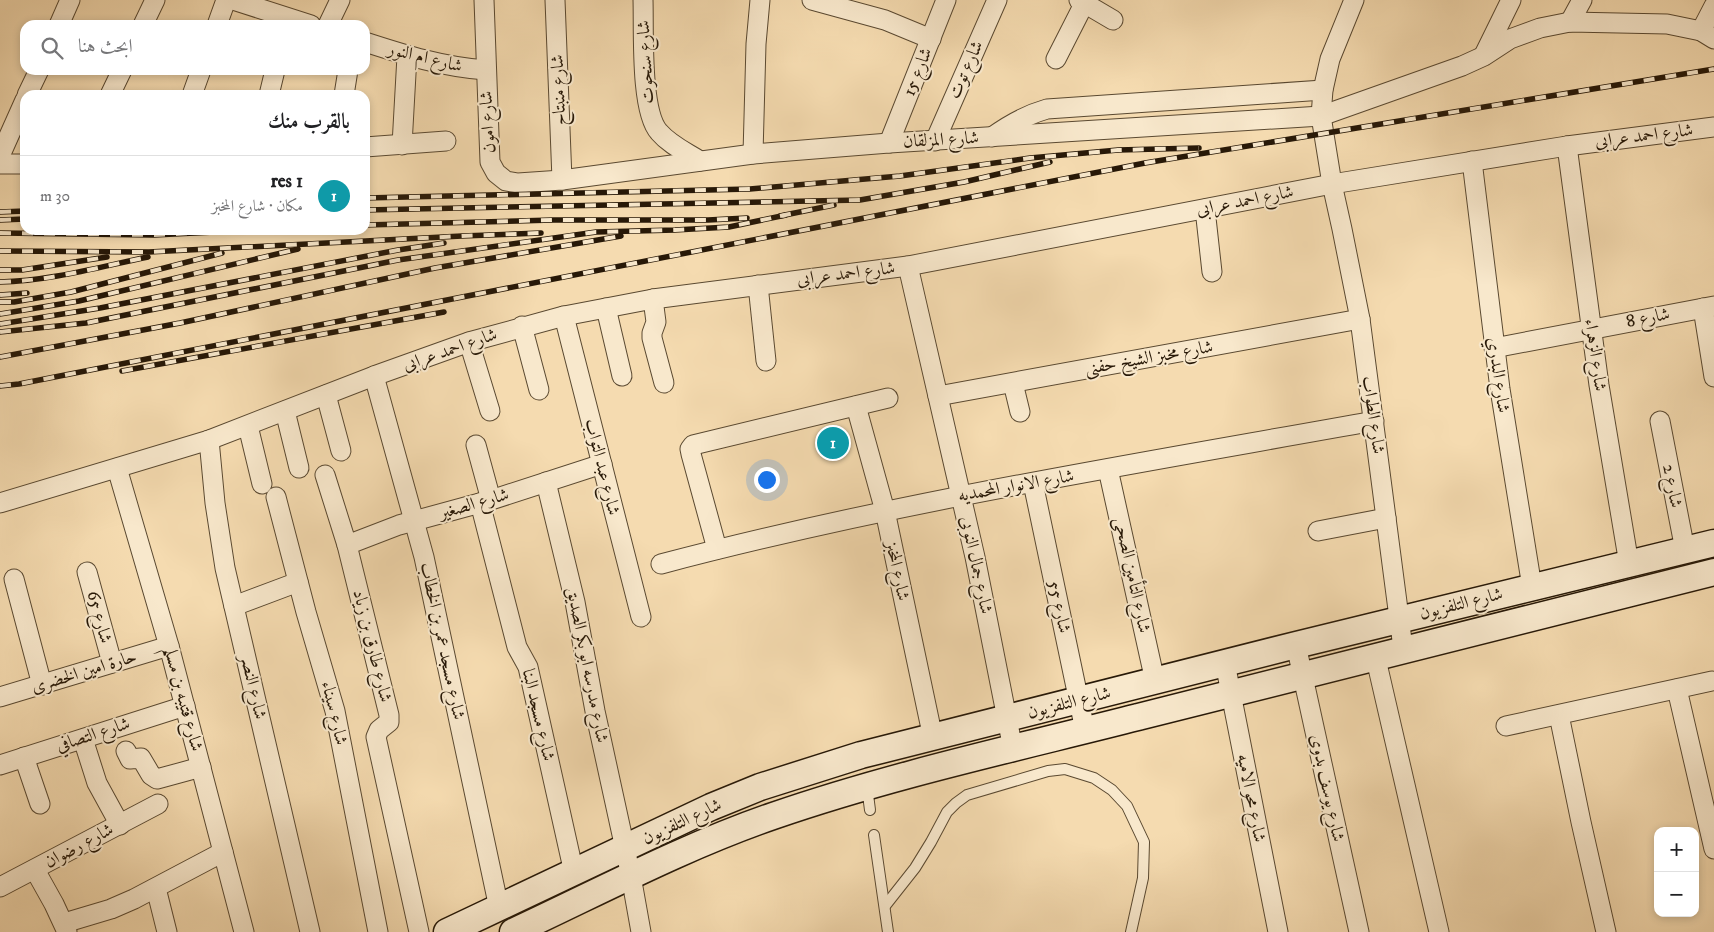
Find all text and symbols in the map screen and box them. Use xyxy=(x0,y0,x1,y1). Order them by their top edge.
search box xyxy=(20,20,370,75)
street label: شارع سنحوت xyxy=(633,20,662,104)
icon: search xyxy=(38,34,66,62)
text: ابحث هنا xyxy=(78,35,133,58)
street label: شارع توت xyxy=(943,37,991,104)
street label: شارع ام النور xyxy=(383,38,464,82)
street label: شارع 15 xyxy=(898,44,940,101)
street label: شارع منبتاح xyxy=(547,54,575,126)
street label: شارع امون xyxy=(475,90,504,154)
text: بالقرب منك xyxy=(268,109,350,135)
street label: شارع احمد عرابى xyxy=(1594,119,1695,156)
street label: شارع المزلقان xyxy=(902,127,980,156)
text: res 1 xyxy=(271,170,303,193)
street label: شارع احمد عرابى xyxy=(1194,181,1296,224)
text: 30 m xyxy=(40,186,70,206)
text: 1 xyxy=(331,186,337,206)
text: مكان · شارع المخبز xyxy=(212,196,303,216)
street label: شارع احمد عرابى xyxy=(796,257,897,294)
street label: شارع 8 xyxy=(1624,303,1672,336)
street label: شارع الزهراء xyxy=(1576,317,1611,393)
street label: شارع احمد عرابى xyxy=(400,324,501,379)
street label: شارع مخبز الشيخ حفنى xyxy=(1083,336,1216,384)
street label: شارع البدري xyxy=(1479,336,1514,415)
street label: شارع الطواب xyxy=(1354,374,1389,456)
street label: شارع عبد التواب xyxy=(576,416,625,518)
pin: 1 xyxy=(817,424,849,462)
street label: شارع 2 xyxy=(1654,462,1687,510)
street label: شارع الانوار المحمديه xyxy=(956,465,1076,510)
your location xyxy=(754,467,780,493)
street label: شارع الصغير xyxy=(435,484,512,528)
street label: شارع جمال النوبى xyxy=(952,514,997,617)
street label: شارع التأمين الصحى xyxy=(1106,514,1158,636)
street label: شارع المخبز xyxy=(877,537,914,603)
street label: شارع مسجد عمر بن الخطاب xyxy=(412,560,469,722)
street label: شارع 55 xyxy=(1040,579,1075,636)
street label: شارع التلفزيون xyxy=(1417,583,1506,628)
street label: شارع مدرسه ابو بكر الصديق xyxy=(558,585,613,745)
street label: شارع طارق بن زياد xyxy=(344,587,397,705)
street label: شارع 65 xyxy=(79,588,117,646)
street label: شارع قتيبه بن مسلم xyxy=(153,644,208,755)
street label: حارة امين الخضرى xyxy=(29,646,139,698)
street label: شارع النصر xyxy=(232,651,271,722)
street label: شارع مسجد البنا xyxy=(514,667,559,764)
street label: شارع سيناء xyxy=(313,679,352,748)
street label: شارع التلفزيون xyxy=(1025,682,1114,727)
street label: شارع التصافي xyxy=(53,713,134,760)
street label: شارع يوسف بدوى xyxy=(1302,732,1349,845)
street label: شارع محو الاميه xyxy=(1229,752,1270,845)
street label: شارع التلفزيون xyxy=(639,794,727,853)
street label: شارع رضوان xyxy=(41,819,119,876)
map controls xyxy=(1654,827,1699,917)
button: + xyxy=(1654,827,1699,872)
button: − xyxy=(1654,872,1699,917)

